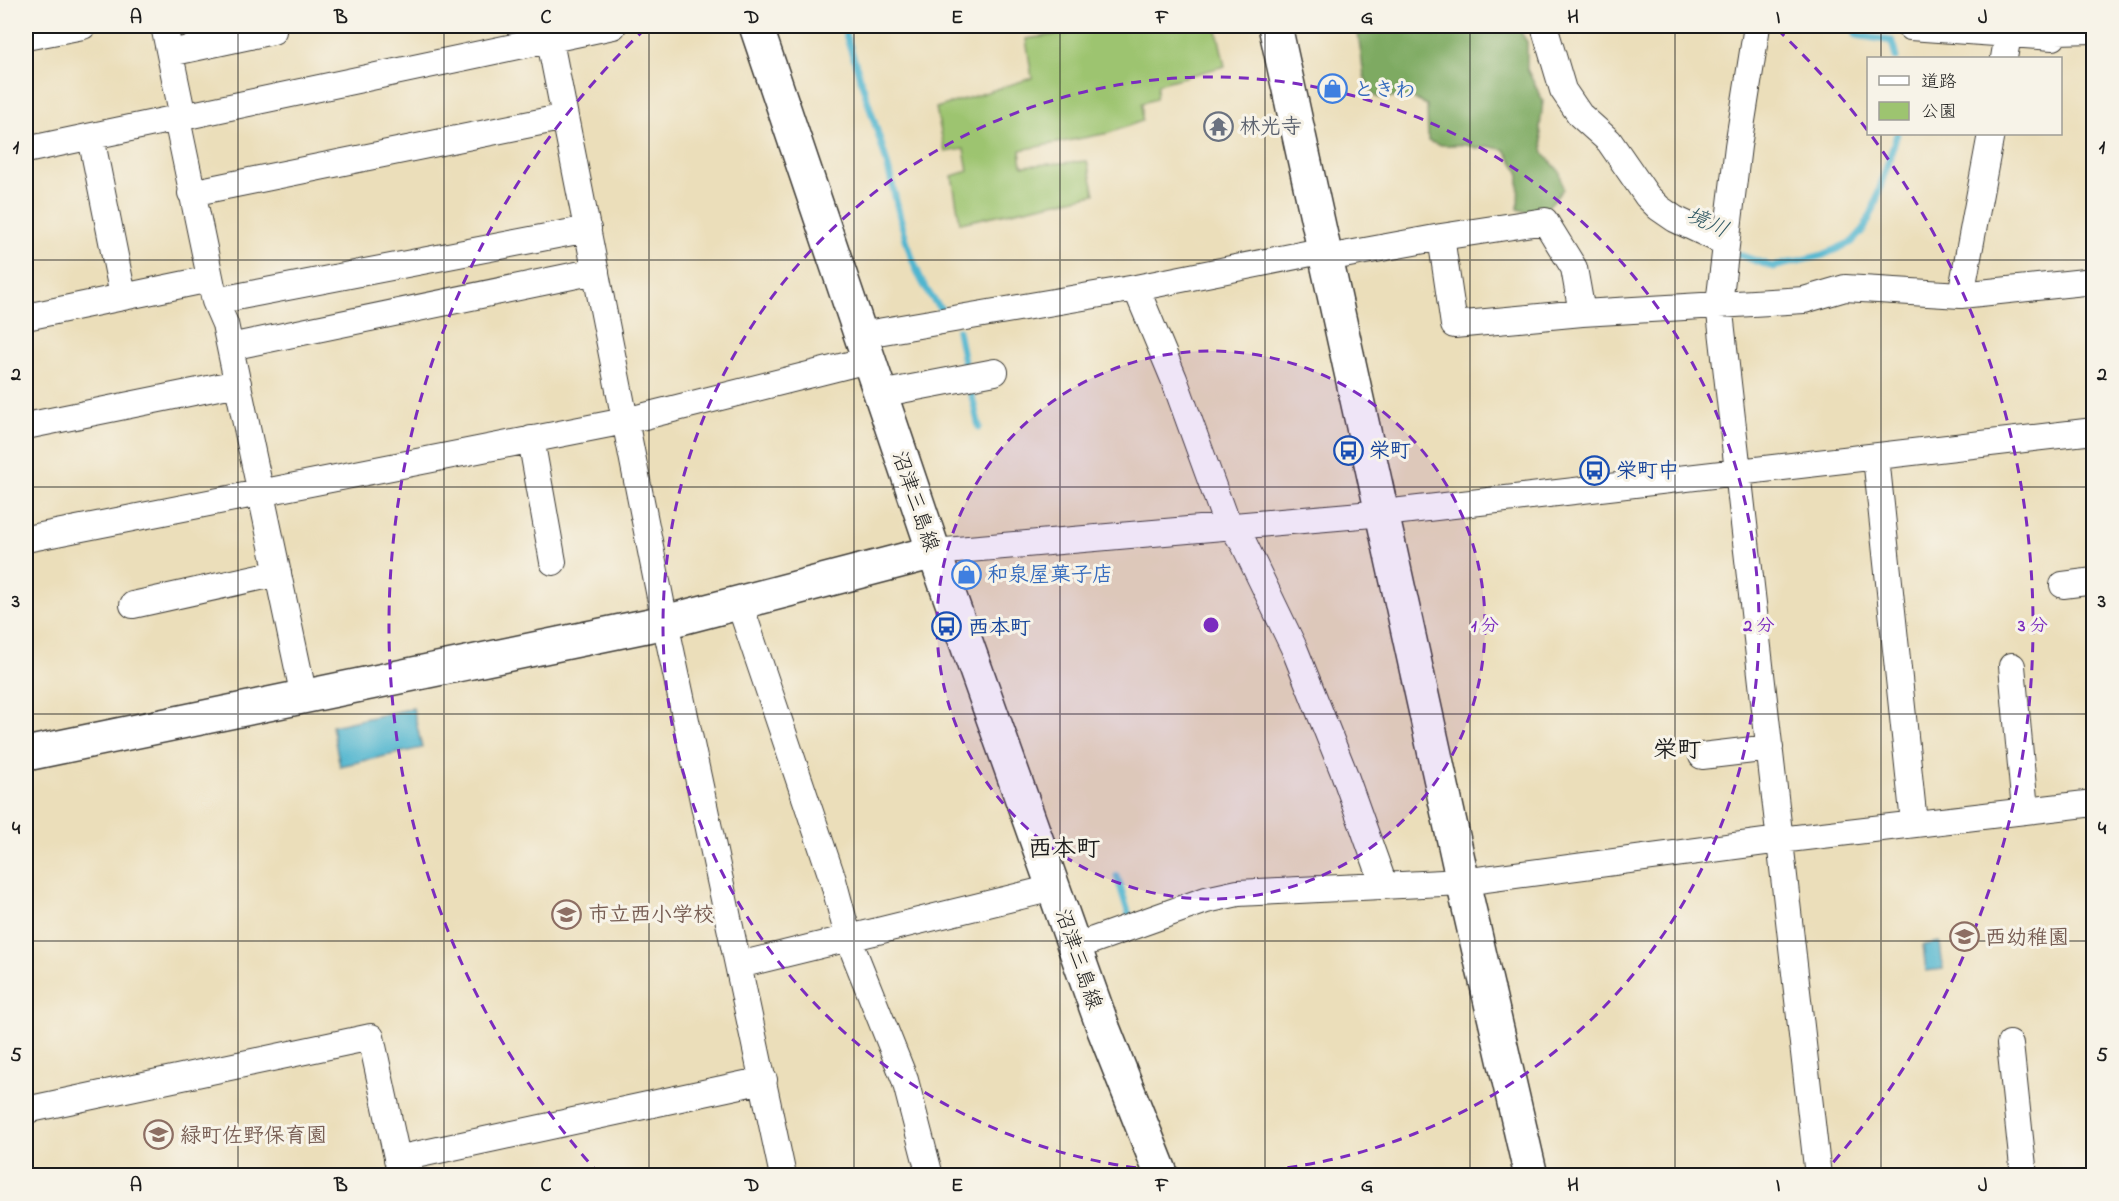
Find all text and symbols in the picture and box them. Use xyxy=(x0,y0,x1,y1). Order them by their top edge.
text: A xyxy=(130,4,142,33)
text: B xyxy=(333,4,348,33)
text: C xyxy=(541,4,552,33)
text: D xyxy=(744,4,759,33)
text: E xyxy=(951,4,963,33)
text: F xyxy=(1155,4,1169,33)
text: G xyxy=(1361,4,1374,33)
text: H xyxy=(1567,4,1579,33)
text: I xyxy=(1776,4,1781,33)
text: J xyxy=(1978,4,1988,33)
legend xyxy=(1867,57,2062,135)
text: 道路 xyxy=(1921,70,1957,96)
shop icon: ときわ xyxy=(1316,73,1348,105)
place label: ときわ xyxy=(1353,76,1416,106)
text: 公園 xyxy=(1921,100,1957,126)
temple icon: 林光寺 xyxy=(1202,110,1234,142)
place label: 林光寺 xyxy=(1239,113,1302,143)
text: 1 xyxy=(13,134,20,163)
text: 1 xyxy=(2099,134,2106,163)
water label: 境川 xyxy=(1680,200,1733,248)
text: 2 xyxy=(10,361,21,390)
text: 2 xyxy=(2096,361,2107,390)
bus stop icon: 栄町 xyxy=(1332,434,1364,466)
place label: 栄町 xyxy=(1369,437,1411,467)
street label: 沼津三島線 xyxy=(883,447,945,556)
bus stop icon: 栄町中 xyxy=(1579,454,1611,486)
place label: 栄町中 xyxy=(1616,457,1679,487)
shop icon: 和泉屋菓子店 xyxy=(950,558,982,590)
place label: 和泉屋菓子店 xyxy=(987,561,1113,591)
text: 3 xyxy=(11,588,20,617)
text: 3 xyxy=(2097,588,2106,617)
bus stop icon: 西本町 xyxy=(931,611,963,643)
place label: 西本町 xyxy=(968,614,1031,644)
text: 1 分 xyxy=(1471,614,1499,640)
text: 2 分 xyxy=(1742,614,1775,640)
text: 3 分 xyxy=(2017,614,2048,640)
centre of rings xyxy=(1201,615,1221,635)
district label: 栄町 xyxy=(1653,734,1701,769)
text: 4 xyxy=(12,815,21,844)
text: 4 xyxy=(2098,815,2107,844)
district label: 西本町 xyxy=(1028,833,1100,868)
school or university icon: 市立西小学校 xyxy=(551,898,583,930)
place label: 市立西小学校 xyxy=(588,901,714,931)
street label: 沼津三島線 xyxy=(1046,905,1108,1014)
school or university icon: 西幼稚園 xyxy=(1948,921,1980,953)
place label: 西幼稚園 xyxy=(1985,924,2069,954)
text: 5 xyxy=(10,1042,22,1071)
text: 5 xyxy=(2096,1042,2108,1071)
school or university icon: 緑町佐野保育園 xyxy=(143,1119,175,1151)
place label: 緑町佐野保育園 xyxy=(180,1122,327,1152)
text: A xyxy=(130,1172,142,1201)
text: B xyxy=(333,1172,348,1201)
text: C xyxy=(541,1172,552,1201)
text: D xyxy=(744,1172,759,1201)
text: E xyxy=(951,1172,963,1201)
text: F xyxy=(1155,1172,1169,1201)
text: G xyxy=(1361,1172,1374,1201)
text: H xyxy=(1567,1172,1579,1201)
text: I xyxy=(1776,1172,1781,1201)
text: J xyxy=(1978,1172,1988,1201)

